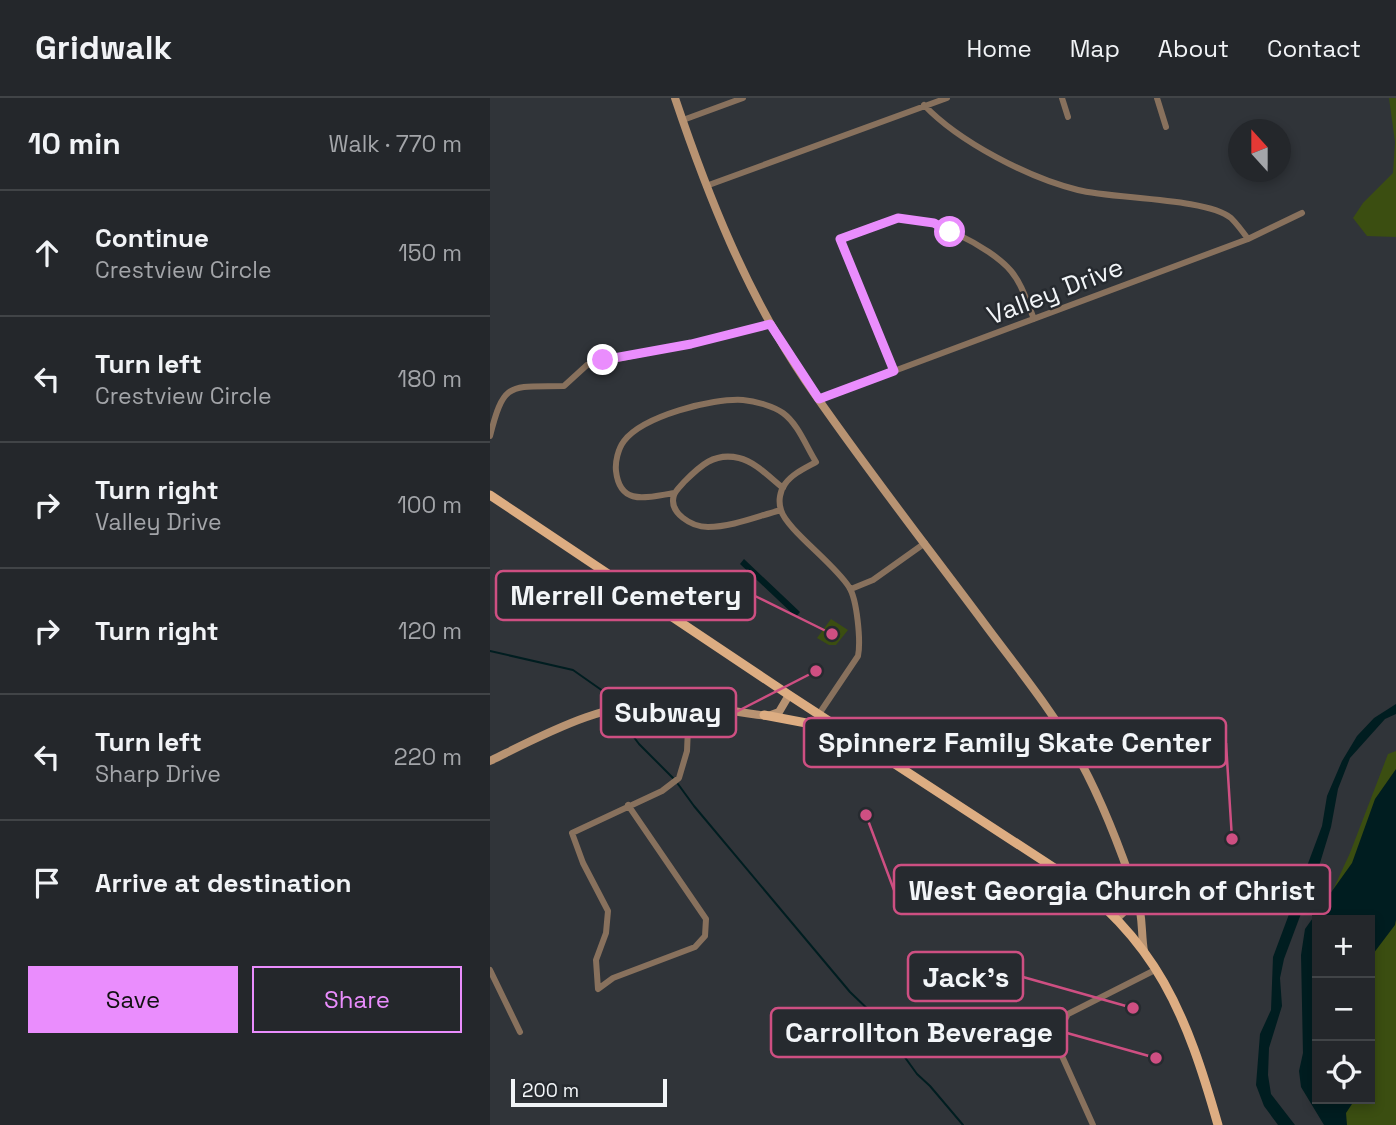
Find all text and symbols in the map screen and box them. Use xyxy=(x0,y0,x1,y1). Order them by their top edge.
text: Gridwalk xyxy=(35,27,172,69)
text: Home xyxy=(966,33,1032,64)
text: Map xyxy=(1070,33,1120,64)
text: About xyxy=(1158,33,1229,64)
text: Contact xyxy=(1267,33,1361,64)
north arrow xyxy=(1228,119,1291,182)
text: 10 min xyxy=(28,124,121,163)
text: Walk · 770 m xyxy=(329,129,462,159)
route start xyxy=(934,216,965,247)
text: Continue xyxy=(95,221,209,255)
icon: ahead xyxy=(28,234,66,272)
text: 150 m xyxy=(398,238,462,268)
street label: Valley Drive xyxy=(982,249,1128,333)
text: Crestview Circle xyxy=(95,255,272,285)
route end xyxy=(587,344,618,375)
text: Turn left xyxy=(95,347,202,381)
icon: left xyxy=(28,360,66,398)
text: 180 m xyxy=(398,364,462,394)
text: Crestview Circle xyxy=(95,381,272,411)
text: Turn right xyxy=(95,473,219,507)
icon: right xyxy=(28,486,66,524)
text: 100 m xyxy=(397,490,462,520)
text: Valley Drive xyxy=(95,507,222,537)
callout: Merrell Cemetery xyxy=(496,571,755,620)
text: Merrell Cemetery xyxy=(510,577,742,613)
icon: right xyxy=(28,612,66,650)
text: Turn right xyxy=(95,614,219,648)
text: 120 m xyxy=(398,616,462,646)
callout: Subway xyxy=(601,688,736,737)
text: Subway xyxy=(614,694,722,730)
callout: Spinnerz Family Skate Center xyxy=(804,718,1226,767)
text: Spinnerz Family Skate Center xyxy=(818,724,1212,760)
text: Turn left xyxy=(95,725,202,759)
icon: left xyxy=(28,738,66,776)
text: 220 m xyxy=(394,742,462,772)
text: Sharp Drive xyxy=(95,759,221,789)
icon: arrive xyxy=(28,864,66,902)
callout: West Georgia Church of Christ xyxy=(894,865,1330,914)
text: Arrive at destination xyxy=(95,866,352,900)
text: West Georgia Church of Christ xyxy=(908,872,1316,908)
map controls xyxy=(1312,915,1375,1104)
button: + xyxy=(1312,915,1375,978)
callout: Jack's xyxy=(908,952,1023,1001)
text: Jack's xyxy=(923,959,1009,995)
button: Save xyxy=(28,966,238,1033)
button: Share xyxy=(252,966,462,1033)
button: − xyxy=(1312,978,1375,1041)
callout: Carrollton Beverage xyxy=(771,1008,1067,1057)
text: Carrollton Beverage xyxy=(785,1014,1053,1050)
button: locate xyxy=(1312,1041,1375,1104)
scale bar xyxy=(511,1076,667,1108)
text: 200 m xyxy=(522,1078,579,1103)

